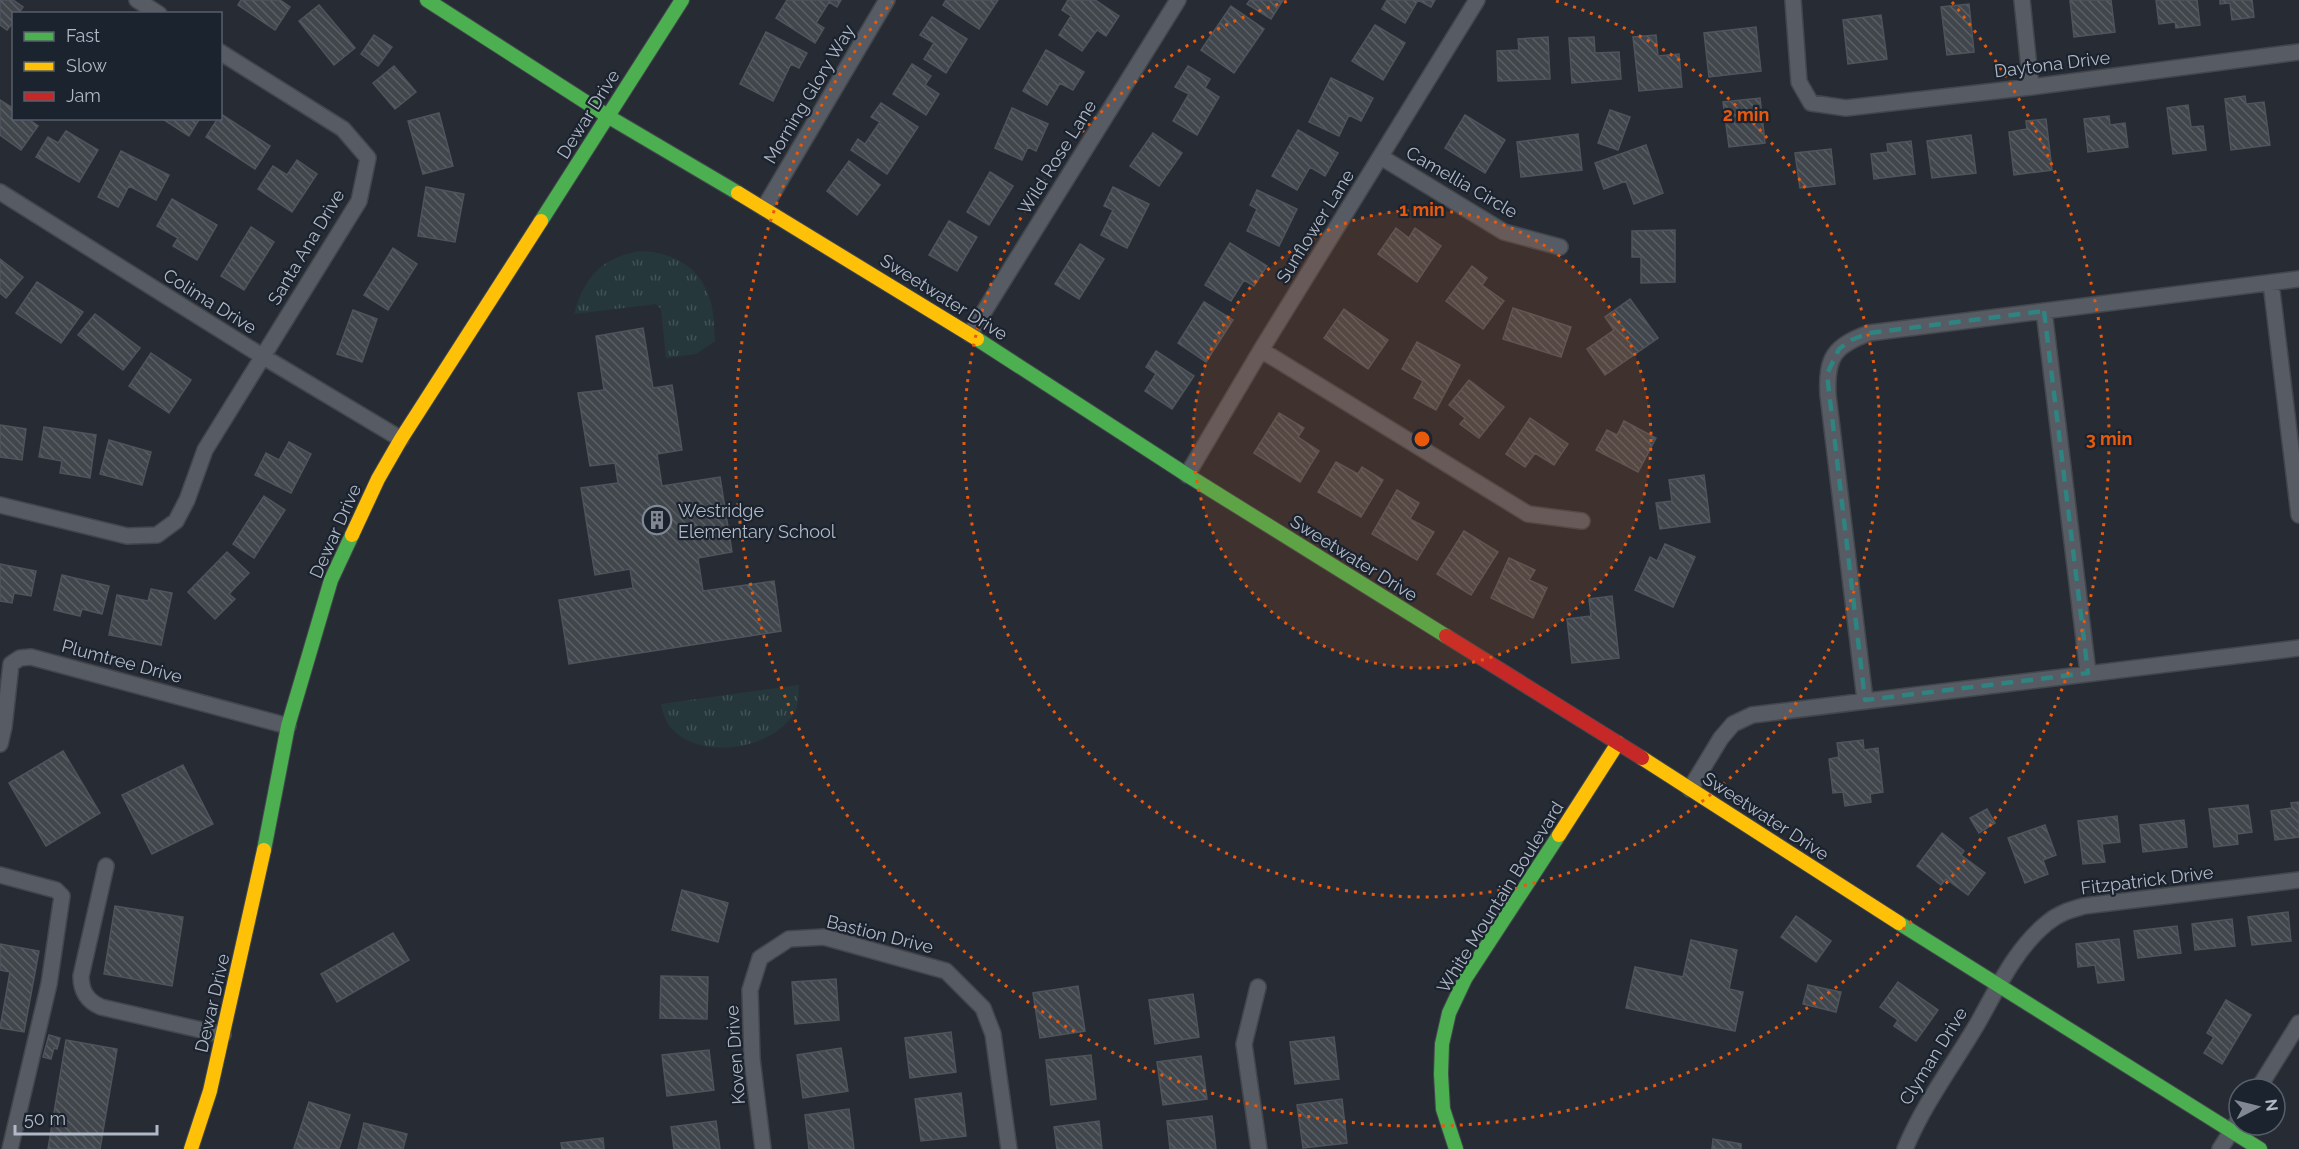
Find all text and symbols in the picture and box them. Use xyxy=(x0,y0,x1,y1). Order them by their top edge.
legend xyxy=(12,12,222,120)
street label: Morning Glory Way xyxy=(759,20,859,167)
text: Fast xyxy=(66,25,100,46)
street label: Daytona Drive xyxy=(1993,46,2112,82)
text: Slow xyxy=(66,55,107,76)
street label: Dewar Drive xyxy=(552,65,624,162)
text: Jam xyxy=(66,85,101,106)
street label: Wild Rose Lane xyxy=(1013,96,1101,218)
text: 2 min xyxy=(1723,104,1769,125)
street label: Camellia Circle xyxy=(1403,142,1522,223)
street label: Sunflower Lane xyxy=(1272,165,1358,287)
street label: Santa Ana Drive xyxy=(263,185,349,309)
text: 1 min xyxy=(1399,199,1445,220)
street label: Sweetwater Drive xyxy=(877,249,1012,345)
street label: Colima Drive xyxy=(160,264,261,338)
text: 3 min xyxy=(2086,428,2132,449)
centre of rings xyxy=(1412,429,1432,449)
street label: Dewar Drive xyxy=(305,480,365,581)
place label: Westridge Elementary School xyxy=(678,500,836,542)
building icon: Westridge Elementary School xyxy=(641,504,673,536)
street label: Sweetwater Drive xyxy=(1287,510,1422,606)
street label: Plumtree Drive xyxy=(59,635,185,687)
street label: Sweetwater Drive xyxy=(1699,767,1833,865)
street label: White Mountain Boulevard xyxy=(1432,797,1568,997)
street label: Fitzpatrick Drive xyxy=(2079,861,2215,899)
street label: Bastion Drive xyxy=(824,911,936,958)
street label: Dewar Drive xyxy=(190,951,234,1054)
street label: Clyman Drive xyxy=(1895,1003,1972,1109)
street label: Koven Drive xyxy=(721,1004,749,1105)
north arrow xyxy=(2227,1077,2287,1137)
scale bar xyxy=(15,1098,158,1136)
text: N xyxy=(2261,1098,2282,1112)
text: 50 m xyxy=(24,1108,66,1129)

